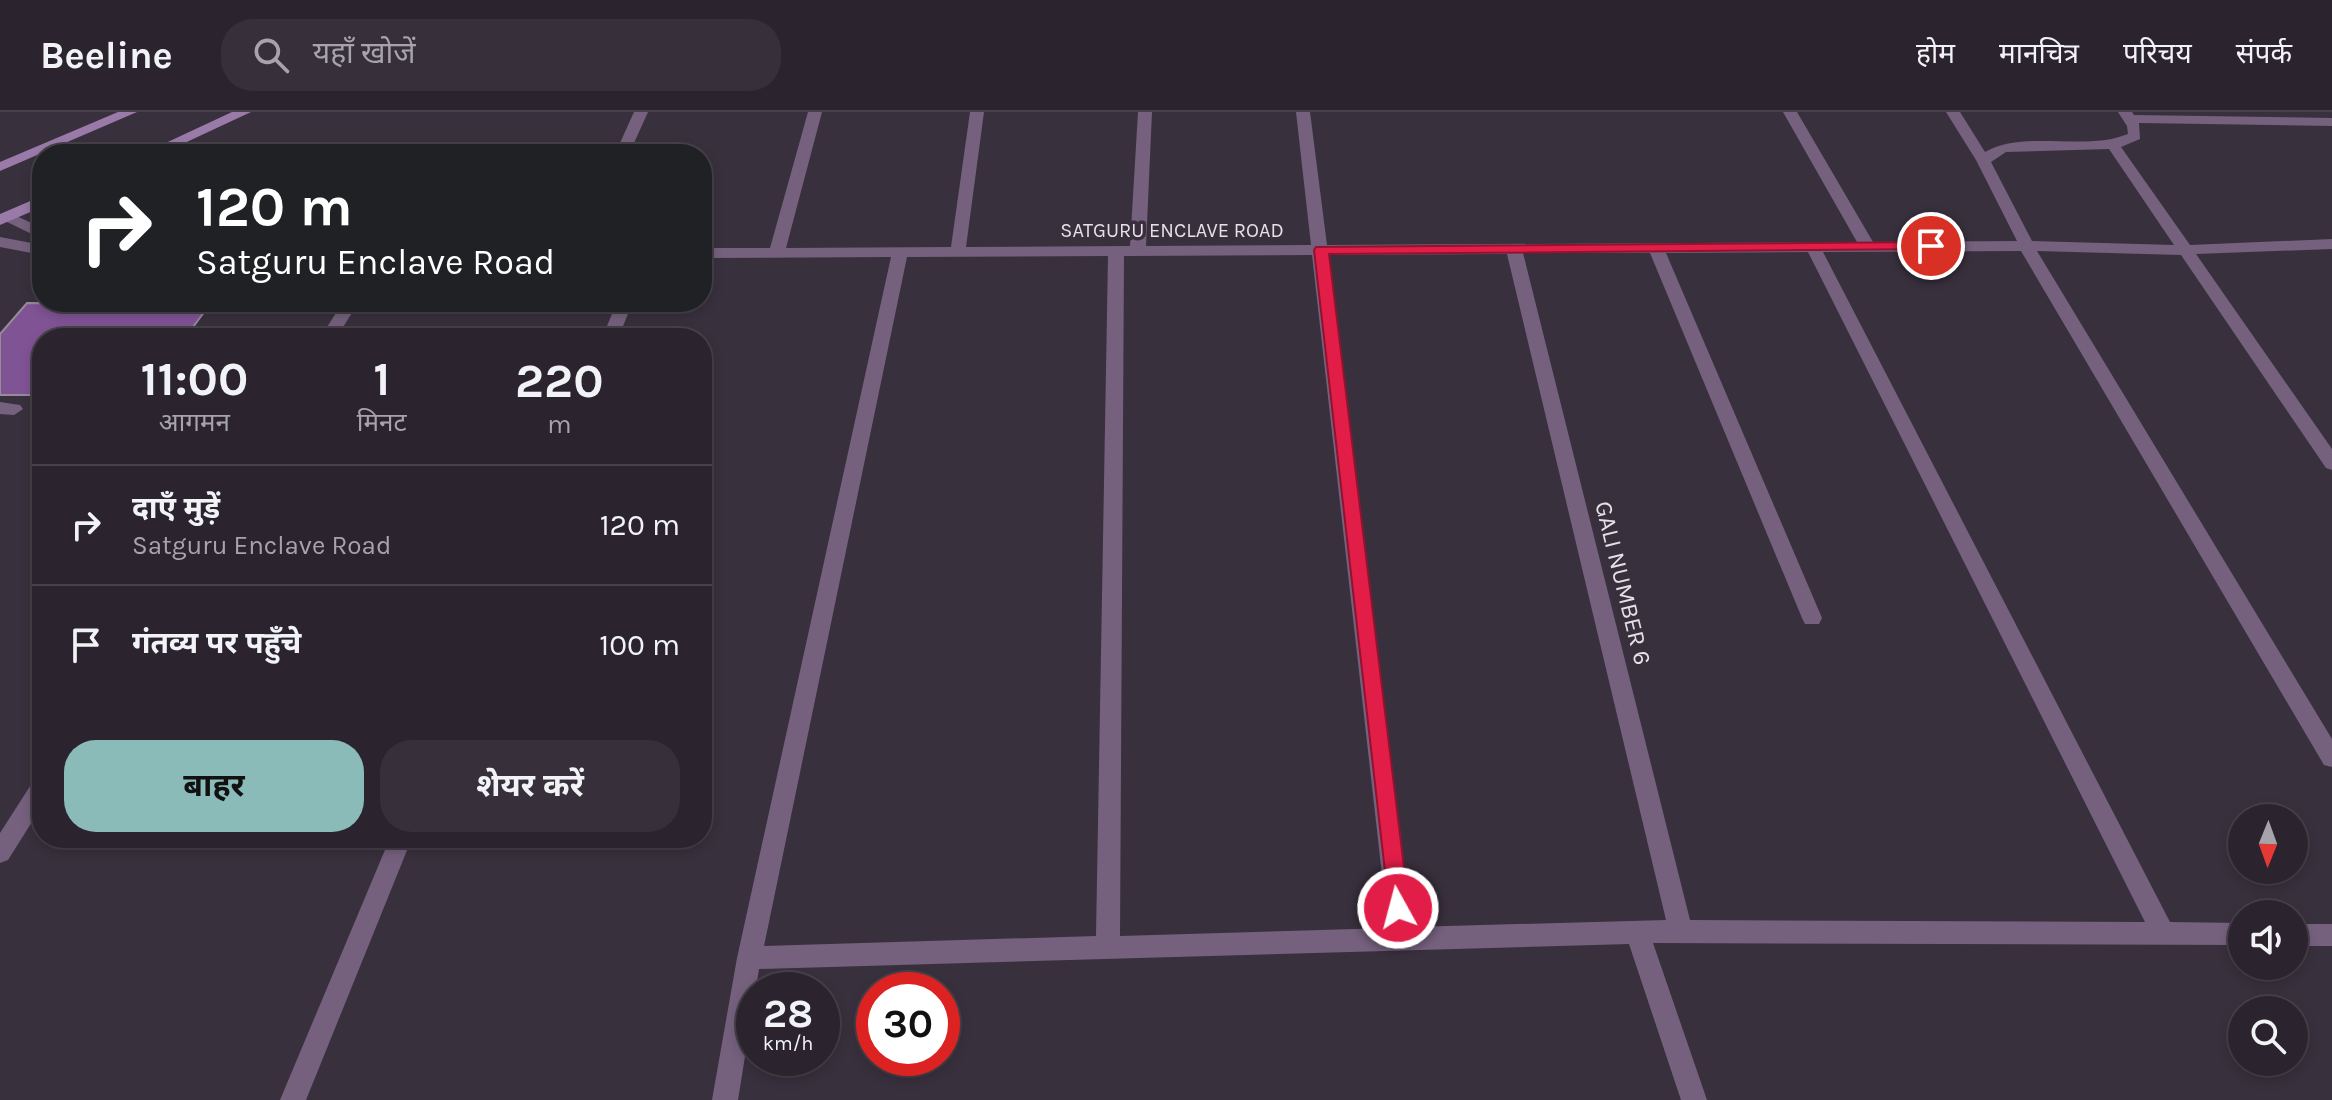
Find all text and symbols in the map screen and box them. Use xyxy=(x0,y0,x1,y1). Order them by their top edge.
search box xyxy=(221,19,781,91)
text: Beeline xyxy=(40,33,173,78)
icon: search xyxy=(249,33,293,77)
text: यहाँ खोजें xyxy=(313,35,416,71)
text: होम xyxy=(1916,37,1955,70)
text: मानचित्र xyxy=(1999,37,2079,70)
text: परिचय xyxy=(2123,37,2192,70)
text: संपर्क xyxy=(2236,37,2292,70)
text: 120 m xyxy=(196,174,353,239)
icon: right xyxy=(64,176,168,280)
pin xyxy=(1897,212,1965,280)
street label: SATGURU ENCLAVE ROAD xyxy=(1060,219,1284,242)
icon: arrive xyxy=(1909,224,1953,268)
text: Satguru Enclave Road xyxy=(196,241,555,283)
text: 11:00 xyxy=(140,351,248,407)
text: 1 xyxy=(373,351,390,407)
text: 220 xyxy=(515,353,604,409)
text: आगमन xyxy=(159,407,230,438)
text: मिनट xyxy=(357,407,407,438)
text: m xyxy=(547,409,571,440)
text: दाएँ मुड़ें xyxy=(132,490,220,526)
street label: GALI NUMBER 6 xyxy=(1589,498,1657,668)
icon: right xyxy=(64,503,108,547)
text: 120 m xyxy=(600,507,680,543)
text: Satguru Enclave Road xyxy=(132,530,391,561)
icon: arrive xyxy=(64,623,108,667)
text: गंतव्य पर पहुँचे xyxy=(132,625,301,661)
text: 100 m xyxy=(599,627,680,663)
button: बाहर xyxy=(64,740,364,832)
button: शेयर करें xyxy=(380,740,680,832)
north arrow xyxy=(2228,804,2308,884)
map controls xyxy=(2228,804,2308,1076)
position arrow xyxy=(1356,866,1440,950)
button: sound xyxy=(2228,900,2308,980)
speed limit sign: 30 xyxy=(856,972,960,1076)
text: 28 xyxy=(763,990,813,1037)
button: search xyxy=(2228,996,2308,1076)
text: km/h xyxy=(763,1032,813,1055)

